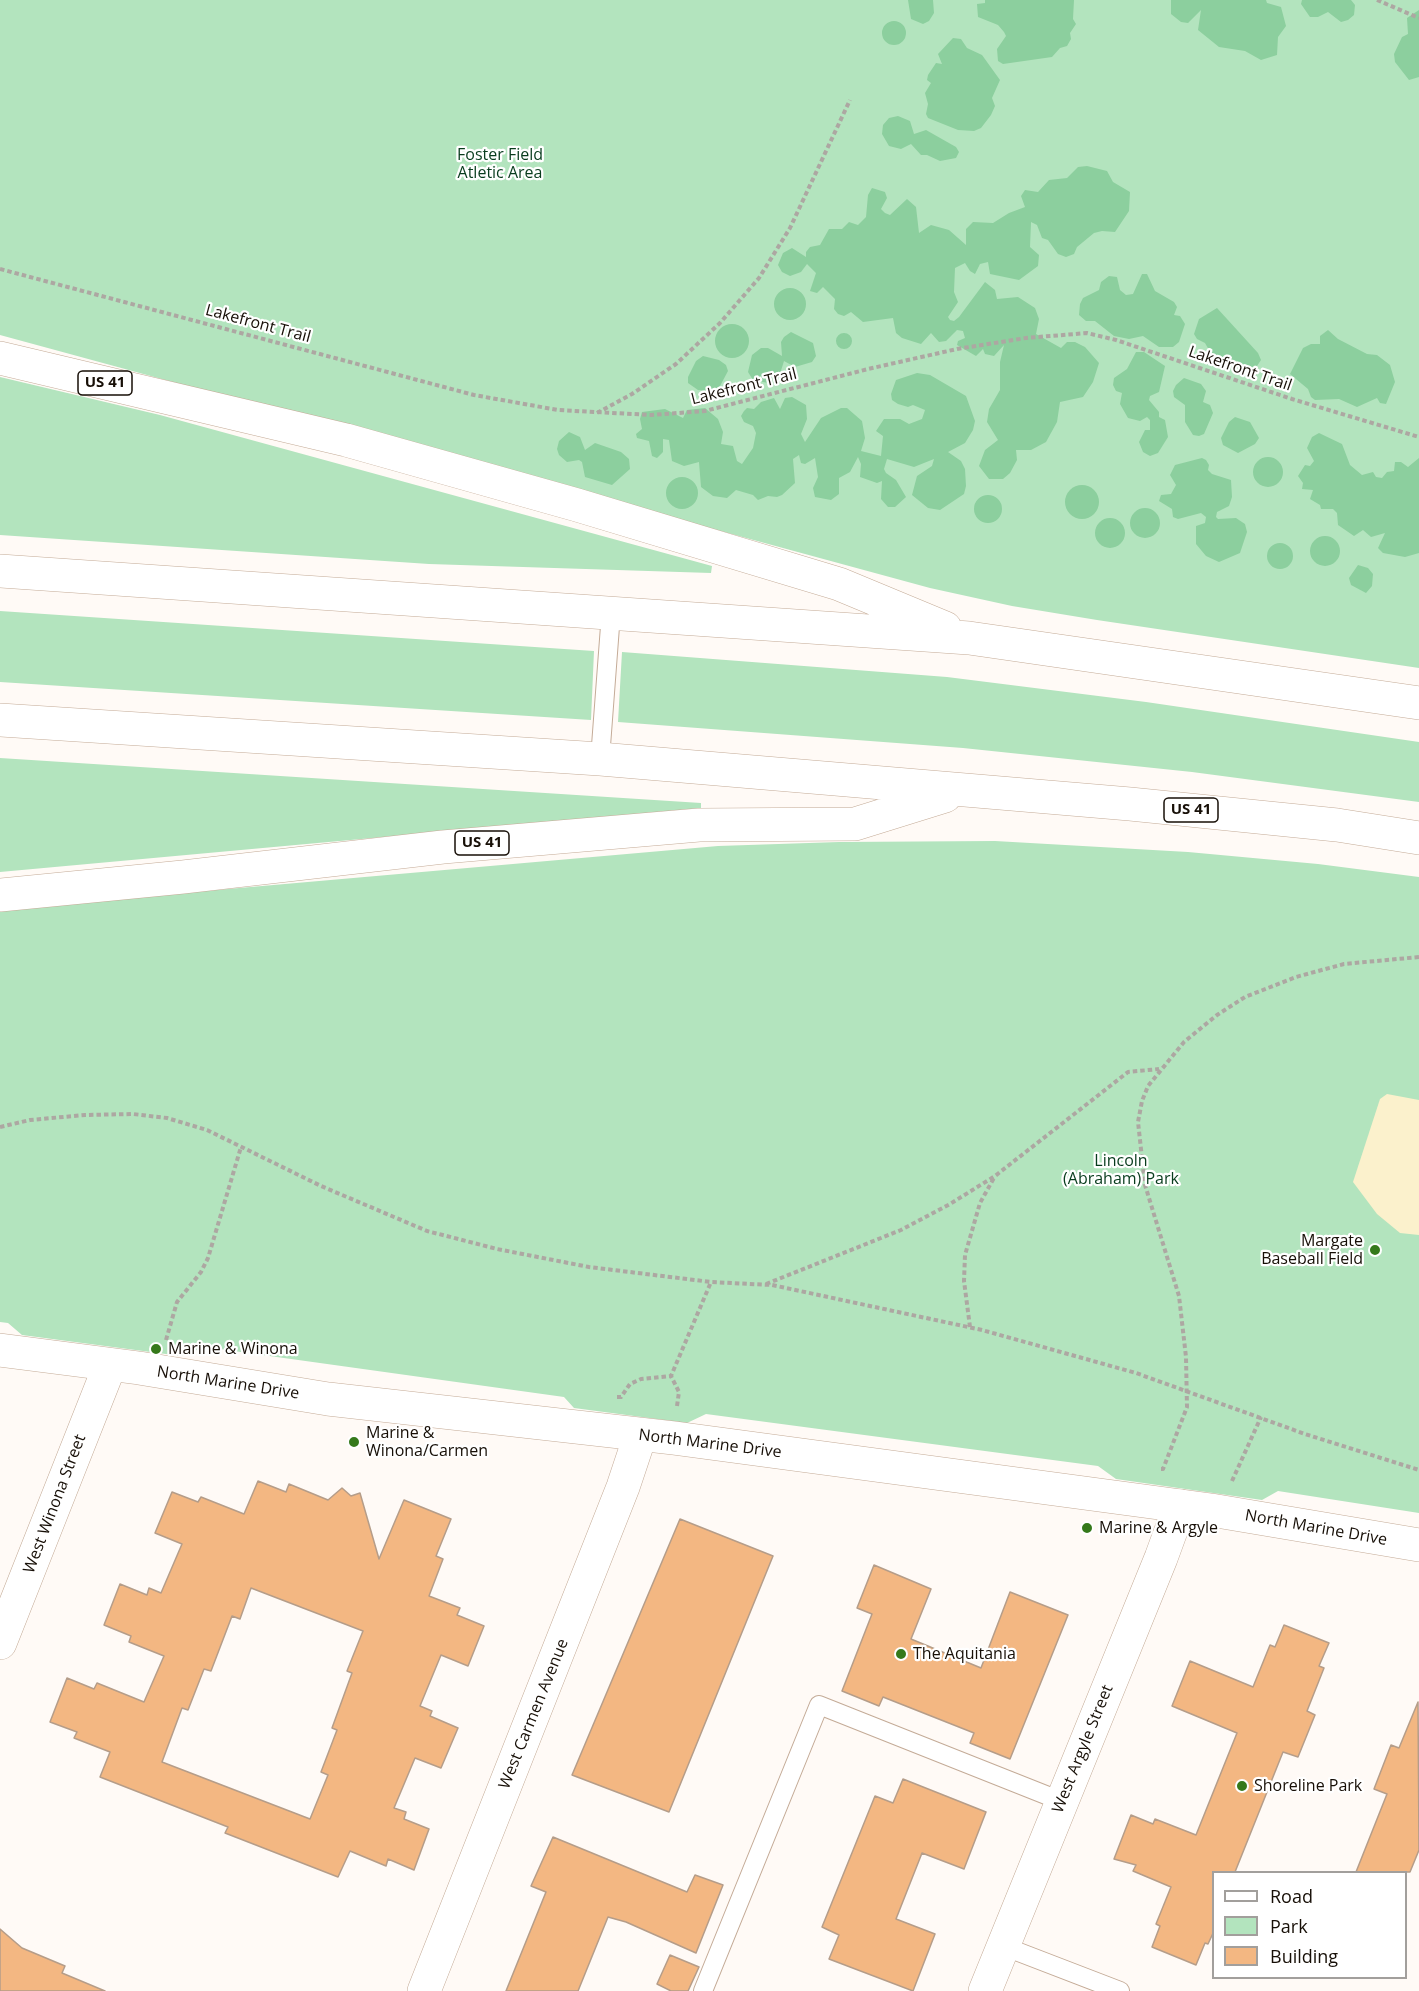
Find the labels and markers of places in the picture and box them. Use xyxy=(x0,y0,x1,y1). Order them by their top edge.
place label: Margate Baseball Field xyxy=(1261,1231,1363,1269)
marker: Margate Baseball Field xyxy=(1368,1243,1382,1257)
place label: Marine & Winona xyxy=(168,1339,298,1359)
marker: Marine & Winona xyxy=(149,1342,163,1356)
place label: Marine & Winona/Carmen xyxy=(366,1423,488,1461)
marker: Marine & Winona/Carmen xyxy=(347,1435,361,1449)
place label: Marine & Argyle xyxy=(1099,1518,1218,1538)
marker: Marine & Argyle xyxy=(1080,1521,1094,1535)
place label: The Aquitania xyxy=(913,1644,1016,1664)
marker: The Aquitania xyxy=(894,1647,908,1661)
place label: Shoreline Park xyxy=(1254,1776,1362,1796)
marker: Shoreline Park xyxy=(1235,1779,1249,1793)

